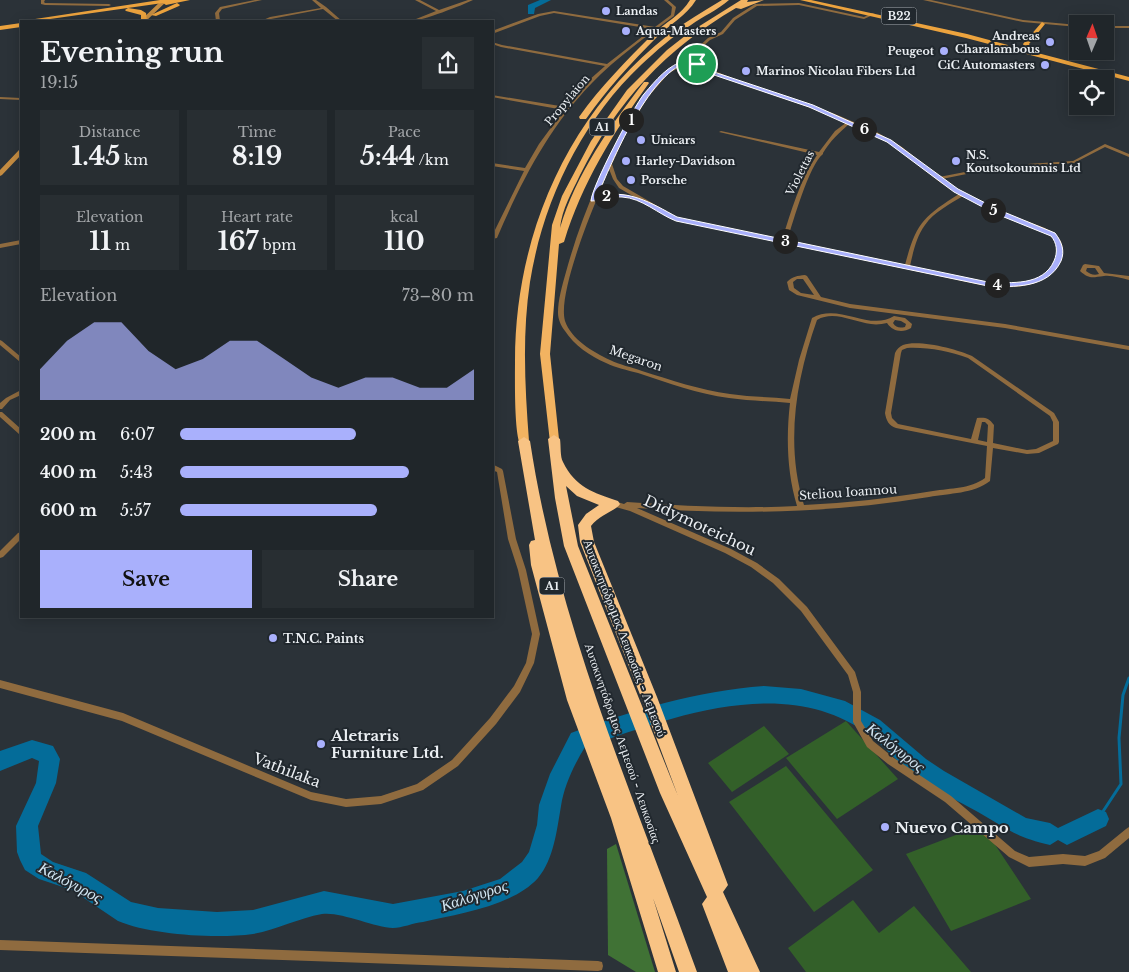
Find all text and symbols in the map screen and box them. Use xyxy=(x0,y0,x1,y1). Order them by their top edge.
place label: Landas xyxy=(616,4,658,18)
marker: Landas xyxy=(600,5,612,17)
road number: B22 xyxy=(882,8,916,24)
north arrow xyxy=(1069,15,1114,60)
map controls xyxy=(1069,15,1114,115)
place label: Aqua-Masters xyxy=(635,24,716,38)
marker: Aqua-Masters xyxy=(620,25,632,37)
place label: Andreas Charalambous xyxy=(955,29,1040,56)
text: Evening run xyxy=(40,35,224,70)
marker: Andreas Charalambous xyxy=(1044,36,1056,48)
button: share xyxy=(422,37,474,89)
pin xyxy=(676,43,718,85)
place label: Peugeot xyxy=(888,44,935,58)
marker: Peugeot xyxy=(938,45,950,57)
icon: arrive xyxy=(683,50,711,78)
place label: CiC Automasters xyxy=(938,58,1035,72)
marker: CiC Automasters xyxy=(1039,59,1051,71)
place label: Marinos Nicolau Fibers Ltd xyxy=(756,64,916,78)
marker: Marinos Nicolau Fibers Ltd xyxy=(740,65,752,77)
button: locate xyxy=(1069,70,1114,115)
street label: Propylaion xyxy=(542,71,593,128)
text: 19:15 xyxy=(40,72,78,92)
pin: 1 xyxy=(618,108,644,132)
text: 1 xyxy=(628,111,635,129)
pin: 6 xyxy=(852,116,876,142)
road number: A1 xyxy=(590,118,614,136)
text: 6 xyxy=(860,120,869,138)
text: Distance xyxy=(79,123,141,141)
text: Time xyxy=(238,123,276,141)
text: Pace xyxy=(388,123,421,141)
place label: Unicars xyxy=(651,133,695,147)
marker: Unicars xyxy=(635,134,647,146)
text: 1.45 xyxy=(71,141,120,172)
text: 8:19 xyxy=(232,141,282,172)
text: 5:44 xyxy=(360,141,415,172)
street label: Violettas xyxy=(782,148,817,199)
place label: N.S. Koutsokoumnis Ltd xyxy=(966,148,1081,175)
text: km xyxy=(120,151,148,169)
text: /km xyxy=(415,151,449,169)
place label: Harley-Davidson xyxy=(636,154,735,168)
marker: Harley-Davidson xyxy=(620,155,632,167)
marker: N.S. Koutsokoumnis Ltd xyxy=(950,155,962,167)
place label: Porsche xyxy=(641,173,688,187)
marker: Porsche xyxy=(625,174,637,186)
pin: 2 xyxy=(594,184,618,208)
text: 2 xyxy=(602,187,611,205)
pin: 5 xyxy=(980,198,1006,222)
text: 5 xyxy=(989,201,998,219)
text: Elevation xyxy=(76,208,143,226)
text: Heart rate xyxy=(221,208,293,226)
text: kcal xyxy=(390,208,418,226)
text: 11 xyxy=(89,226,111,257)
text: 167 xyxy=(218,226,258,257)
text: 110 xyxy=(384,226,425,257)
pin: 3 xyxy=(772,228,798,254)
text: 3 xyxy=(781,232,790,250)
text: m xyxy=(111,236,130,254)
text: bpm xyxy=(258,236,296,254)
pin: 4 xyxy=(984,272,1010,298)
text: 4 xyxy=(993,276,1002,294)
text: Elevation xyxy=(40,285,117,305)
text: 73–80 m xyxy=(402,285,474,305)
street label: Megaron xyxy=(607,342,665,374)
text: 200 m xyxy=(40,424,97,444)
text: 6:07 xyxy=(120,424,154,444)
text: 400 m xyxy=(40,462,97,482)
text: 5:43 xyxy=(120,462,153,482)
street label: Steliou Ioannou xyxy=(799,481,897,503)
street label: Didymoteichou xyxy=(641,491,759,559)
text: 600 m xyxy=(40,500,97,520)
text: 5:57 xyxy=(120,500,151,520)
street label: Αυτοκινητόδρομος Λευκωσίας - Λεμεσού xyxy=(580,537,670,739)
button: Save xyxy=(40,550,252,608)
button: Share xyxy=(262,550,474,608)
road number: A1 xyxy=(540,578,564,594)
place label: T.N.C. Paints xyxy=(283,631,364,646)
marker: T.N.C. Paints xyxy=(267,632,279,644)
street label: Αυτοκινητόδρομος Λεμεσού - Λευκωσίας xyxy=(582,641,664,845)
water label: Καλόγυρος xyxy=(862,717,930,777)
place label: Aletraris Furniture Ltd. xyxy=(330,726,444,762)
marker: Aletraris Furniture Ltd. xyxy=(315,738,327,750)
street label: Vathilaka xyxy=(250,748,324,792)
place label: Nuevo Campo xyxy=(895,818,1009,837)
marker: Nuevo Campo xyxy=(879,821,891,833)
water label: Καλόγυρος xyxy=(35,856,107,907)
water label: Καλόγυρος xyxy=(437,875,511,916)

